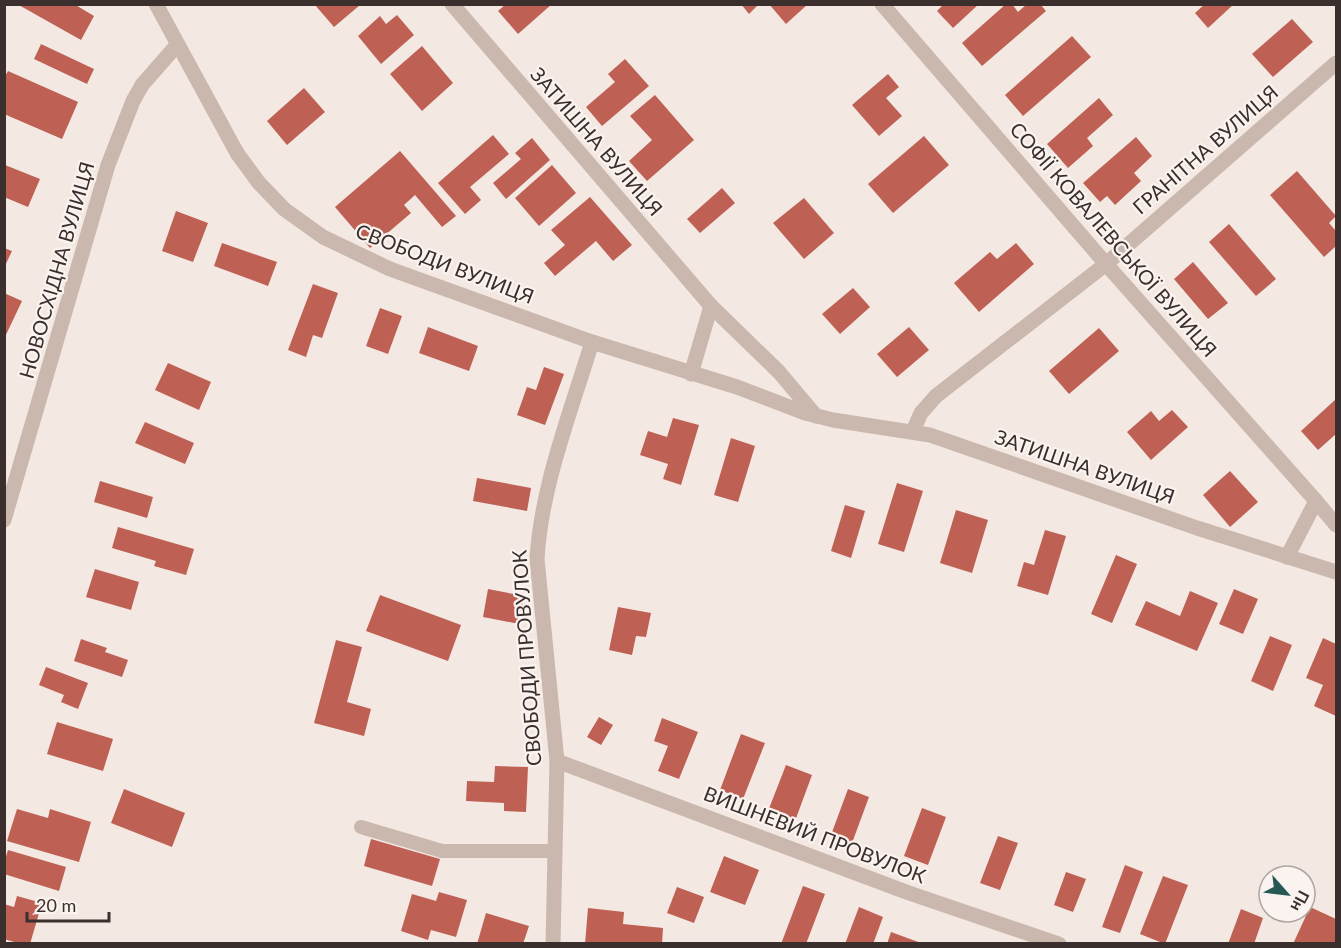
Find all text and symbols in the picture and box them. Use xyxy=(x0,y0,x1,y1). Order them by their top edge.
street label: ЗАТИШНА ВУЛИЦЯ xyxy=(526,62,668,220)
street label: ГРАНІТНА ВУЛИЦЯ xyxy=(1127,79,1283,219)
street label: СОФІЇ КОВАЛЕВСЬКОЇ ВУЛИЦЯ xyxy=(1006,117,1222,361)
street label: НОВОСХІДНА ВУЛИЦЯ xyxy=(14,159,98,381)
street label: СВОБОДИ ВУЛИЦЯ xyxy=(353,218,537,308)
street label: ЗАТИШНА ВУЛИЦЯ xyxy=(992,424,1178,508)
street label: СВОБОДИ ПРОВУЛОК xyxy=(506,548,546,767)
street label: ВИШНЕВИЙ ПРОВУЛОК xyxy=(701,781,930,888)
north arrow xyxy=(1257,864,1317,924)
scale bar xyxy=(27,885,110,923)
text: Пн xyxy=(1287,888,1314,915)
text: 20 m xyxy=(36,894,76,916)

